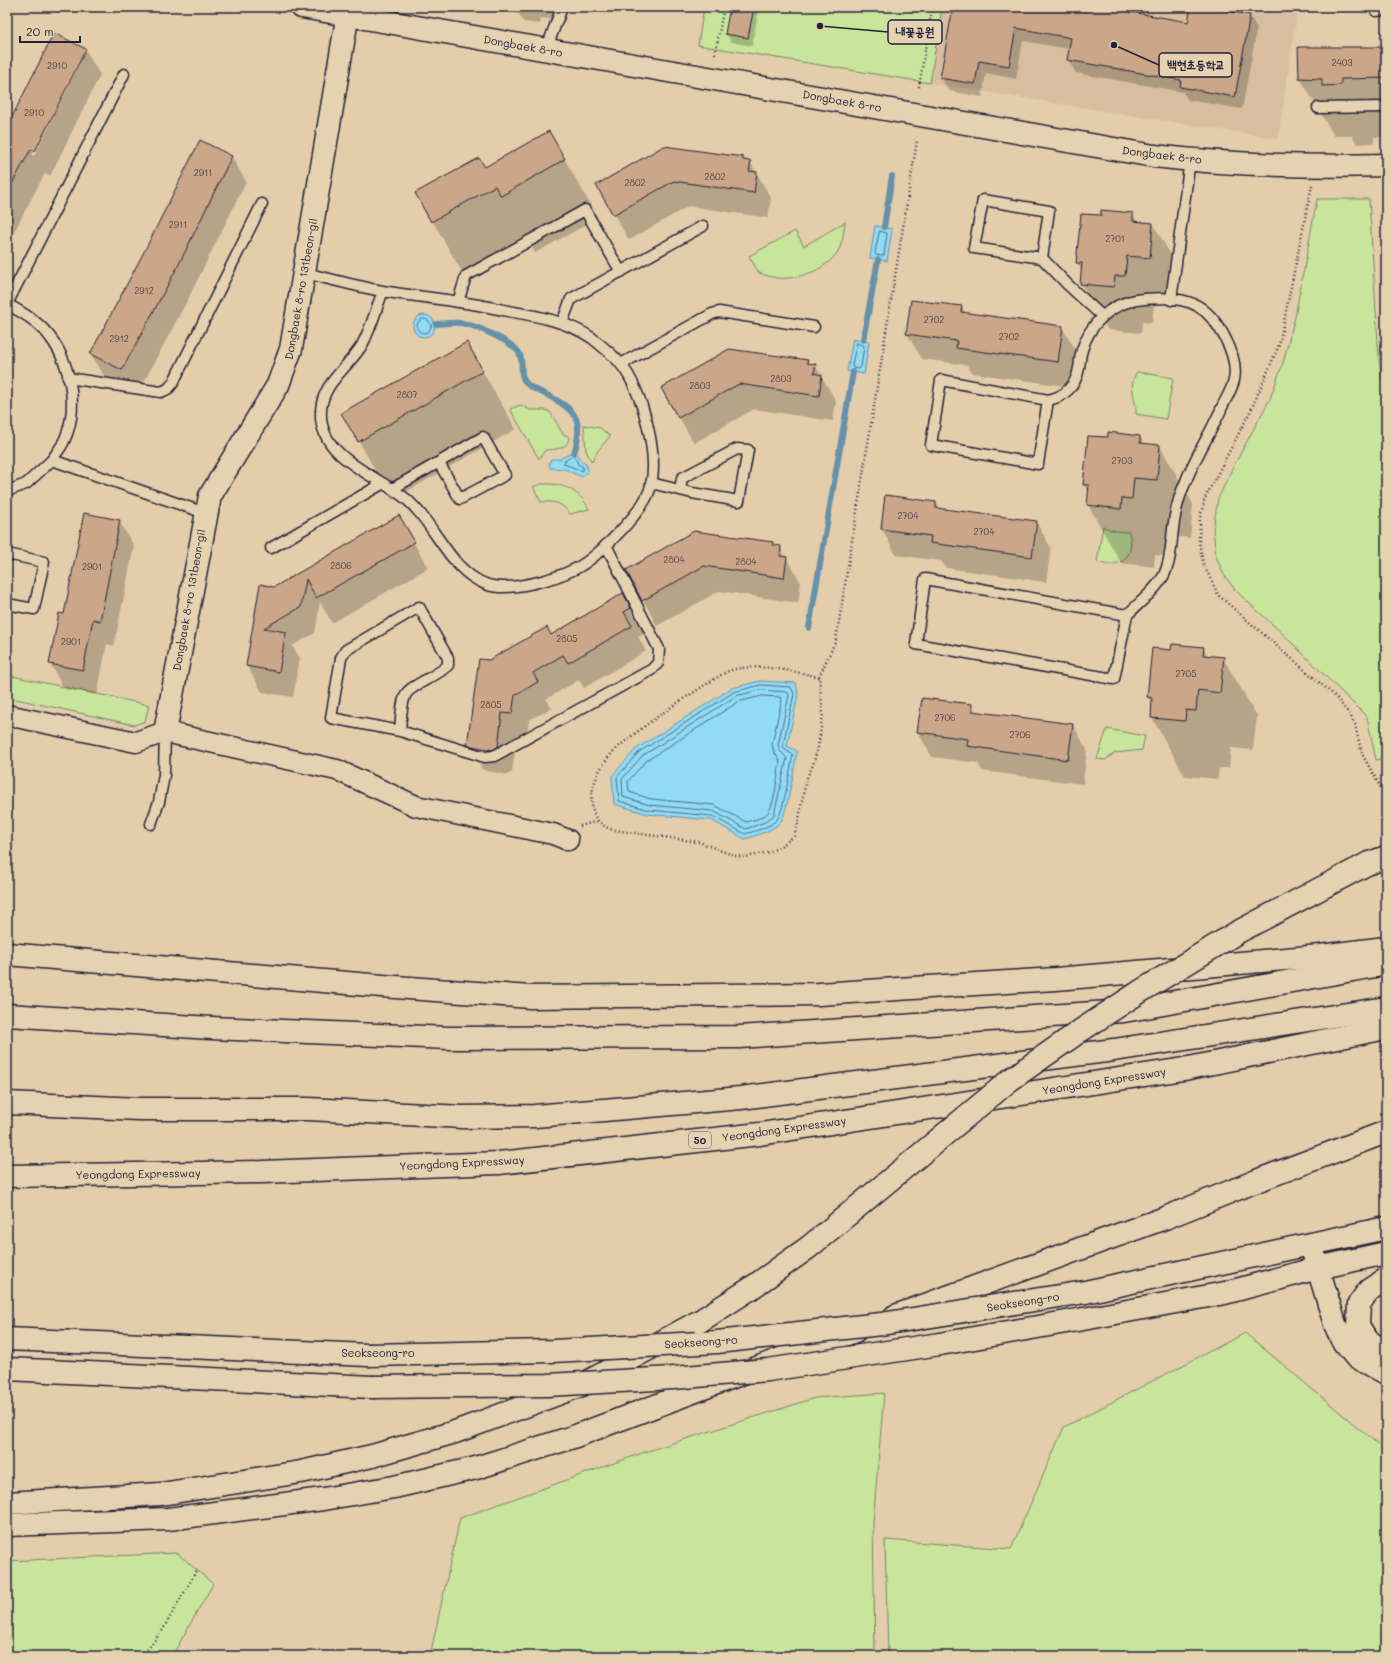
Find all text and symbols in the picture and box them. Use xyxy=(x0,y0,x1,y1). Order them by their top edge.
scale bar xyxy=(20,18,80,44)
callout: 내꽃공원 xyxy=(888,20,942,44)
text: 20 m xyxy=(26,23,54,39)
text: 내꽃공원 xyxy=(895,23,935,39)
street label: Dongbaek 8-ro xyxy=(482,31,564,60)
callout: 백현초등학교 xyxy=(1159,53,1232,77)
text: 백현초등학교 xyxy=(1167,56,1225,72)
house number: 2403 xyxy=(1331,57,1353,68)
house number: 2910 xyxy=(47,60,67,71)
street label: Dongbaek 8-ro xyxy=(801,86,883,115)
house number: 2910 xyxy=(24,107,44,118)
street label: Dongbaek 8-ro xyxy=(1121,142,1203,167)
house number: 2911 xyxy=(194,167,212,178)
house number: 2802 xyxy=(704,171,726,182)
house number: 2802 xyxy=(624,177,646,188)
street label: Dongbaek 8-ro 131beon-gil xyxy=(281,217,320,361)
house number: 2911 xyxy=(169,219,187,230)
house number: 2701 xyxy=(1105,233,1125,244)
house number: 2912 xyxy=(134,285,154,296)
house number: 2702 xyxy=(924,314,944,325)
house number: 2702 xyxy=(999,331,1019,342)
house number: 2912 xyxy=(109,333,129,344)
house number: 2803 xyxy=(770,373,792,384)
house number: 2803 xyxy=(689,380,711,391)
house number: 2807 xyxy=(396,389,418,400)
house number: 2703 xyxy=(1112,455,1132,466)
house number: 2704 xyxy=(898,510,919,521)
house number: 2704 xyxy=(974,526,995,537)
street label: Dongbaek 8-ro 131beon-gil xyxy=(169,528,208,672)
house number: 2804 xyxy=(663,554,685,565)
house number: 2804 xyxy=(735,556,757,567)
house number: 2806 xyxy=(330,560,352,571)
house number: 2901 xyxy=(82,561,102,572)
house number: 2805 xyxy=(556,633,578,644)
house number: 2901 xyxy=(61,636,81,647)
house number: 2705 xyxy=(1176,668,1196,679)
house number: 2805 xyxy=(480,699,502,710)
house number: 2706 xyxy=(934,712,956,723)
house number: 2706 xyxy=(1009,729,1031,740)
street label: Yeongdong Expressway xyxy=(1041,1063,1167,1098)
street label: Yeongdong Expressway xyxy=(721,1112,847,1145)
road number: 50 xyxy=(689,1132,711,1148)
street label: Yeongdong Expressway xyxy=(399,1152,525,1173)
street label: Yeongdong Expressway xyxy=(75,1165,201,1182)
street label: Seokseong-ro xyxy=(986,1288,1061,1315)
street label: Seokseong-ro xyxy=(664,1331,738,1352)
street label: Seokseong-ro xyxy=(341,1345,415,1360)

